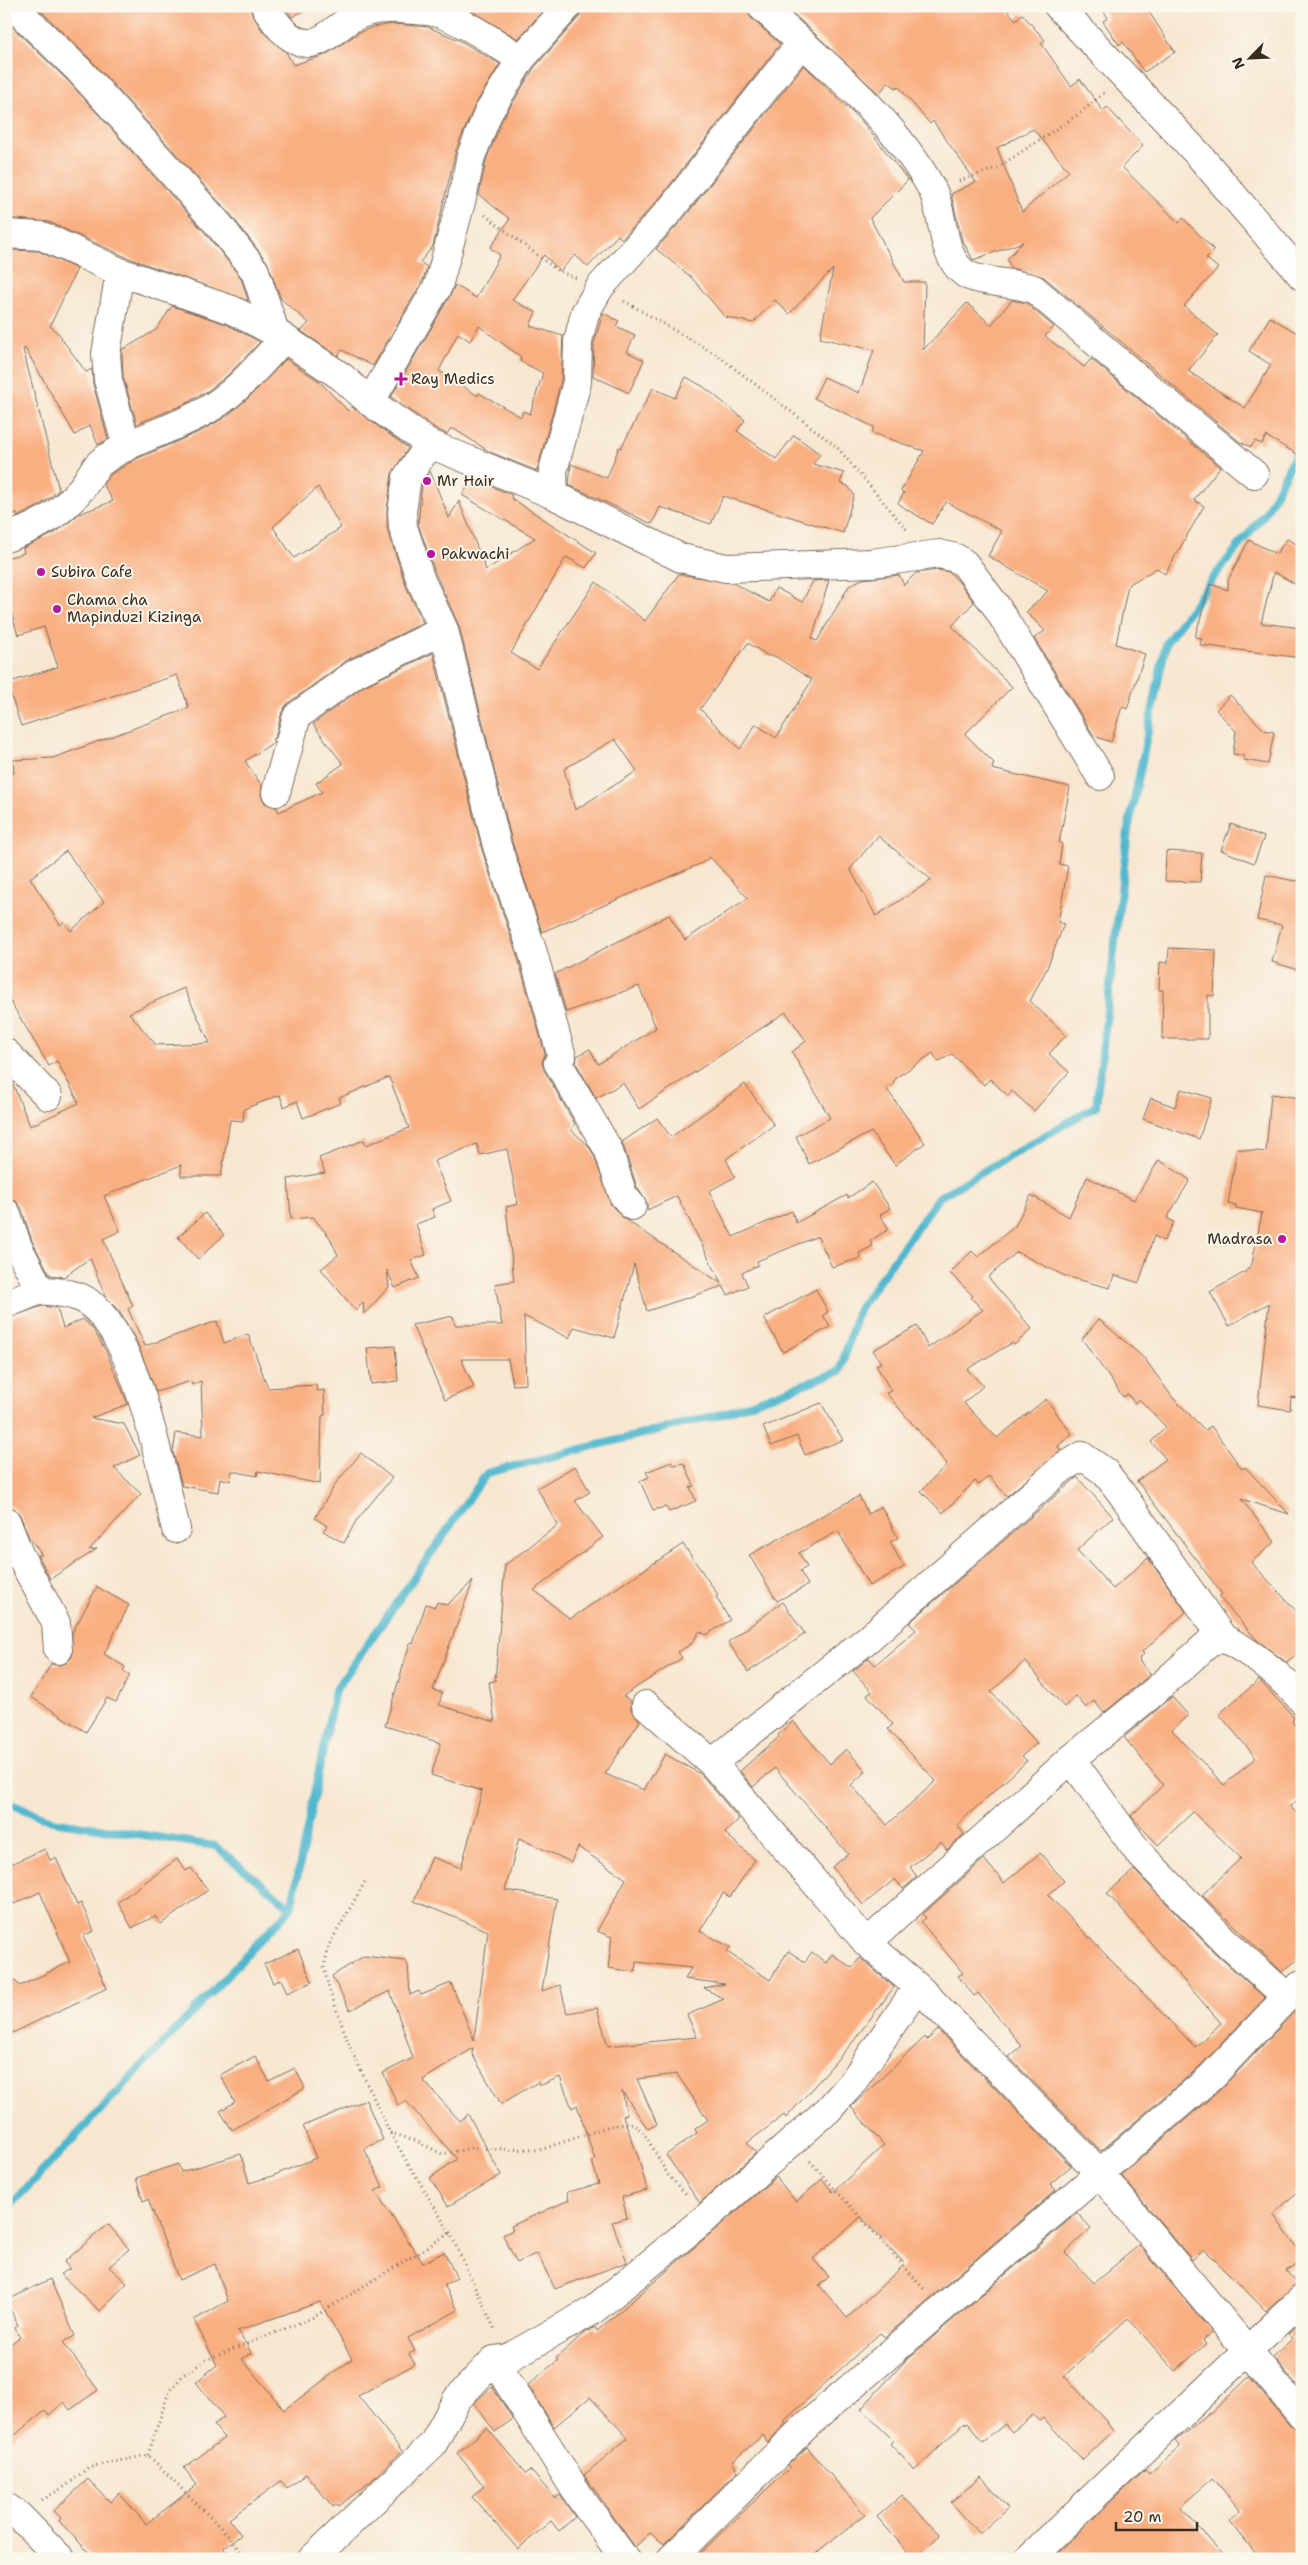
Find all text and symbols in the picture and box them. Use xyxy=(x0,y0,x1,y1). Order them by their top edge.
north arrow xyxy=(1226,32,1276,82)
text: N xyxy=(1228,55,1249,72)
place label: Ray Medics xyxy=(411,369,495,389)
marker: Ray Medics xyxy=(395,373,407,385)
place label: Mr Hair xyxy=(437,471,495,491)
marker: Mr Hair xyxy=(421,475,433,487)
place label: Pakwachi xyxy=(441,544,509,564)
marker: Pakwachi xyxy=(425,548,437,560)
place label: Subira Cafe xyxy=(51,562,132,582)
marker: Subira Cafe xyxy=(35,566,47,578)
place label: Chama cha Mapinduzi Kizinga xyxy=(67,590,202,627)
marker: Chama cha Mapinduzi Kizinga xyxy=(51,603,63,615)
place label: Madrasa xyxy=(1207,1229,1273,1249)
marker: Madrasa xyxy=(1276,1233,1288,1245)
scale bar xyxy=(1116,2500,1197,2532)
text: 20 m xyxy=(1123,2507,1162,2527)

